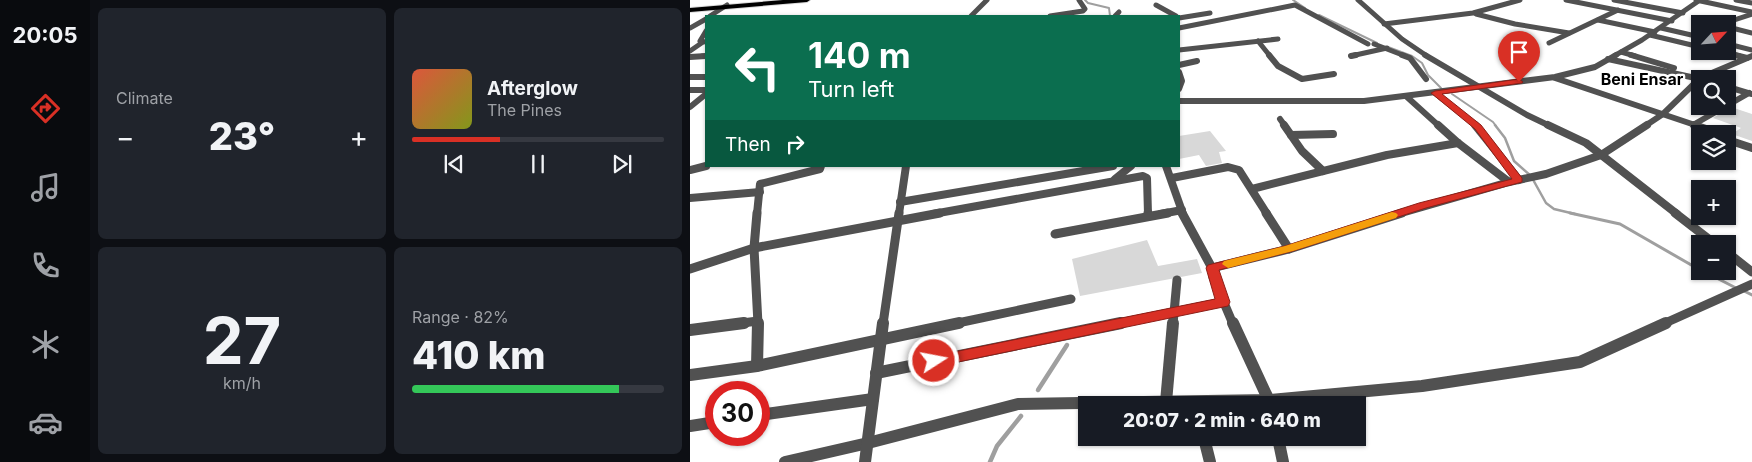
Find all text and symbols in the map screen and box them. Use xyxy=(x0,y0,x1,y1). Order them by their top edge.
north arrow xyxy=(1691,15,1736,60)
map controls xyxy=(1691,15,1736,280)
text: 20:05 xyxy=(13,22,77,48)
pin xyxy=(1498,31,1540,82)
text: 140 m xyxy=(808,34,911,76)
icon: left xyxy=(725,35,790,100)
icon: arrive xyxy=(1505,38,1533,66)
district label: Beni Ensar xyxy=(1601,69,1684,89)
button: search xyxy=(1691,70,1736,115)
text: Turn left xyxy=(808,76,894,102)
text: Afterglow xyxy=(487,77,578,100)
text: Climate xyxy=(116,88,173,108)
icon: directions xyxy=(28,91,63,126)
text: The Pines xyxy=(487,100,562,120)
text: 23° xyxy=(209,113,275,159)
text: − xyxy=(116,120,135,154)
text: + xyxy=(349,120,368,154)
button: layers xyxy=(1691,125,1736,170)
icon: right xyxy=(781,130,809,158)
text: Then xyxy=(725,133,771,156)
icon: previous xyxy=(440,150,468,178)
icon: pause xyxy=(524,150,552,178)
icon: next xyxy=(608,150,636,178)
icon: music xyxy=(28,170,63,205)
button: + xyxy=(1691,180,1736,225)
button: − xyxy=(1691,235,1736,280)
icon: phone xyxy=(28,248,63,283)
text: 27 xyxy=(203,301,281,380)
text: Range · 82% xyxy=(412,307,509,327)
icon: climate xyxy=(28,327,63,362)
text: 410 km xyxy=(412,332,546,378)
position arrow xyxy=(907,334,959,386)
text: km/h xyxy=(223,373,261,393)
speed limit sign: 30 xyxy=(705,381,770,446)
icon: car xyxy=(28,405,63,440)
text: 20:07 · 2 min · 640 m xyxy=(1123,409,1321,432)

